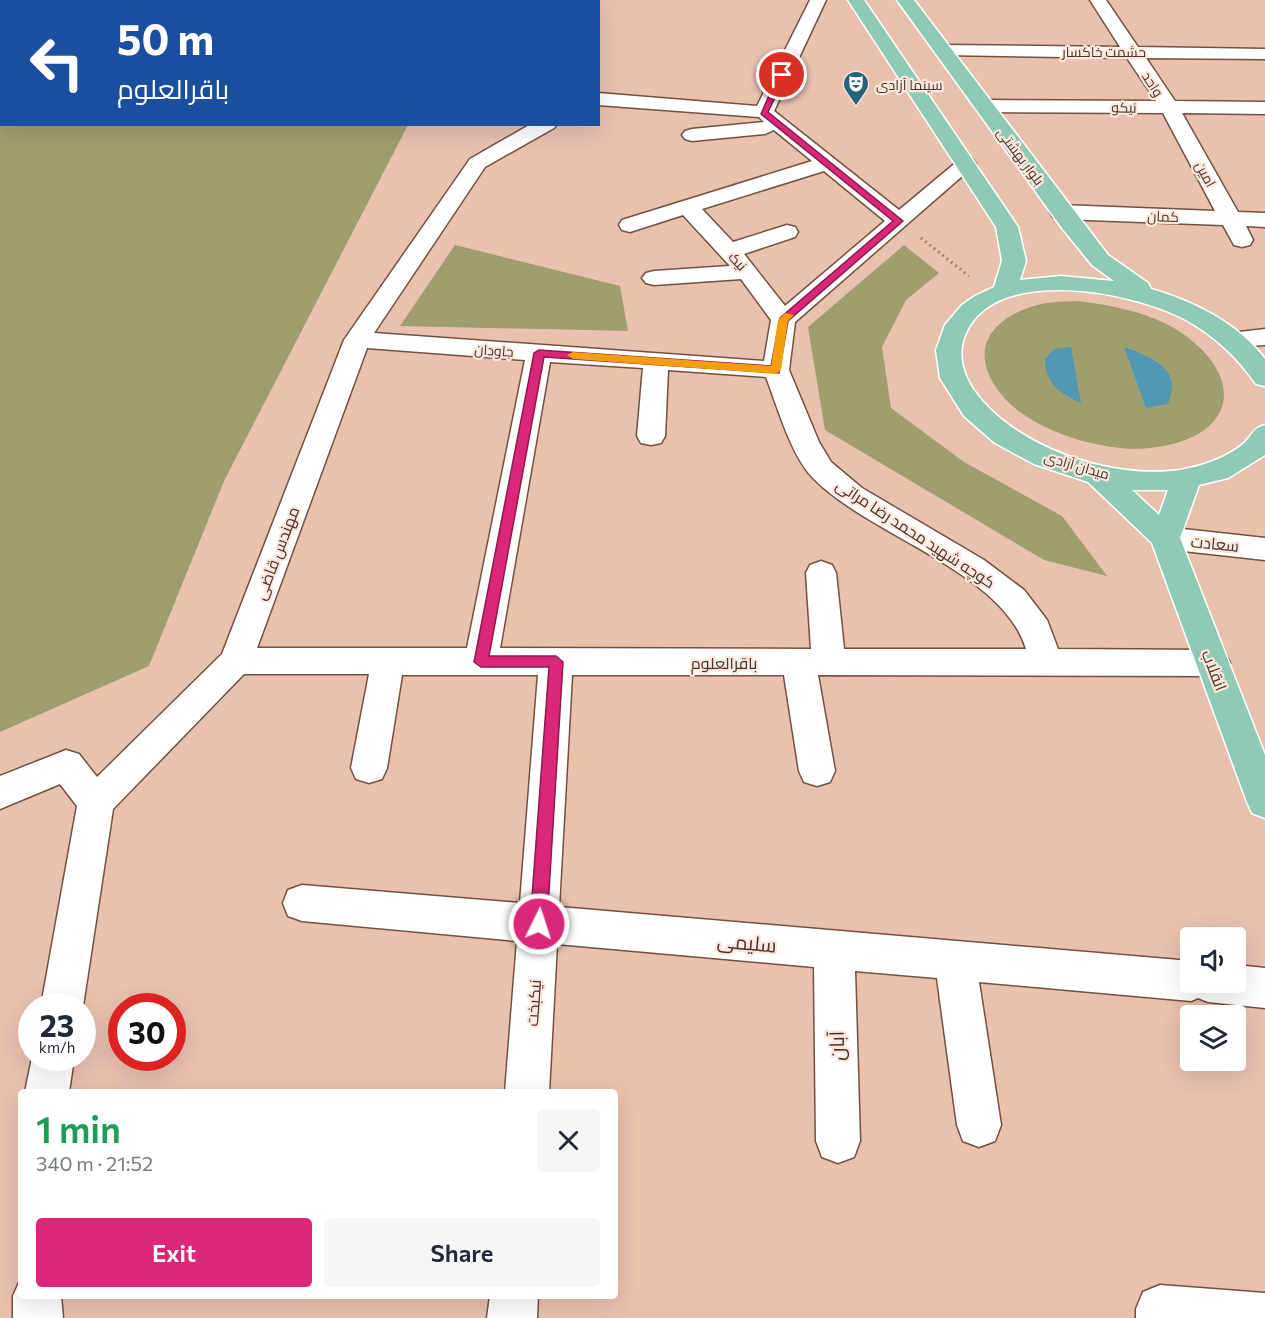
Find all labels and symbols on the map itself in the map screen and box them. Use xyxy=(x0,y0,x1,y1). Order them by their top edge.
street label: حشمت خاکسار xyxy=(1061,43,1146,60)
pin xyxy=(756,49,807,100)
street label: واحد xyxy=(1139,68,1167,100)
theatre icon: سینما آزادی xyxy=(841,69,871,107)
place label: سینما آزادی xyxy=(876,76,943,93)
street label: نیکو xyxy=(1111,98,1137,116)
street label: بلوار بهشتی xyxy=(994,124,1048,188)
street label: امین xyxy=(1192,158,1220,190)
street label: کمان xyxy=(1147,207,1179,225)
street label: نیک xyxy=(725,248,751,274)
street label: جاودان xyxy=(474,340,514,360)
street label: میدان آزادی xyxy=(1043,448,1111,482)
street label: کوچه شهید محمد رضا مراتی xyxy=(831,474,999,594)
street label: مهندس قاضی xyxy=(250,504,304,603)
street label: سعادت xyxy=(1190,531,1240,555)
street label: انقلاب xyxy=(1198,647,1231,693)
street label: باقرالعلوم xyxy=(691,653,757,675)
position arrow xyxy=(507,892,571,956)
street label: سلیمی xyxy=(716,927,778,959)
street label: نیکبخت xyxy=(522,979,545,1027)
speed limit sign: 30 xyxy=(108,993,186,1071)
street label: آبان xyxy=(824,1030,850,1061)

